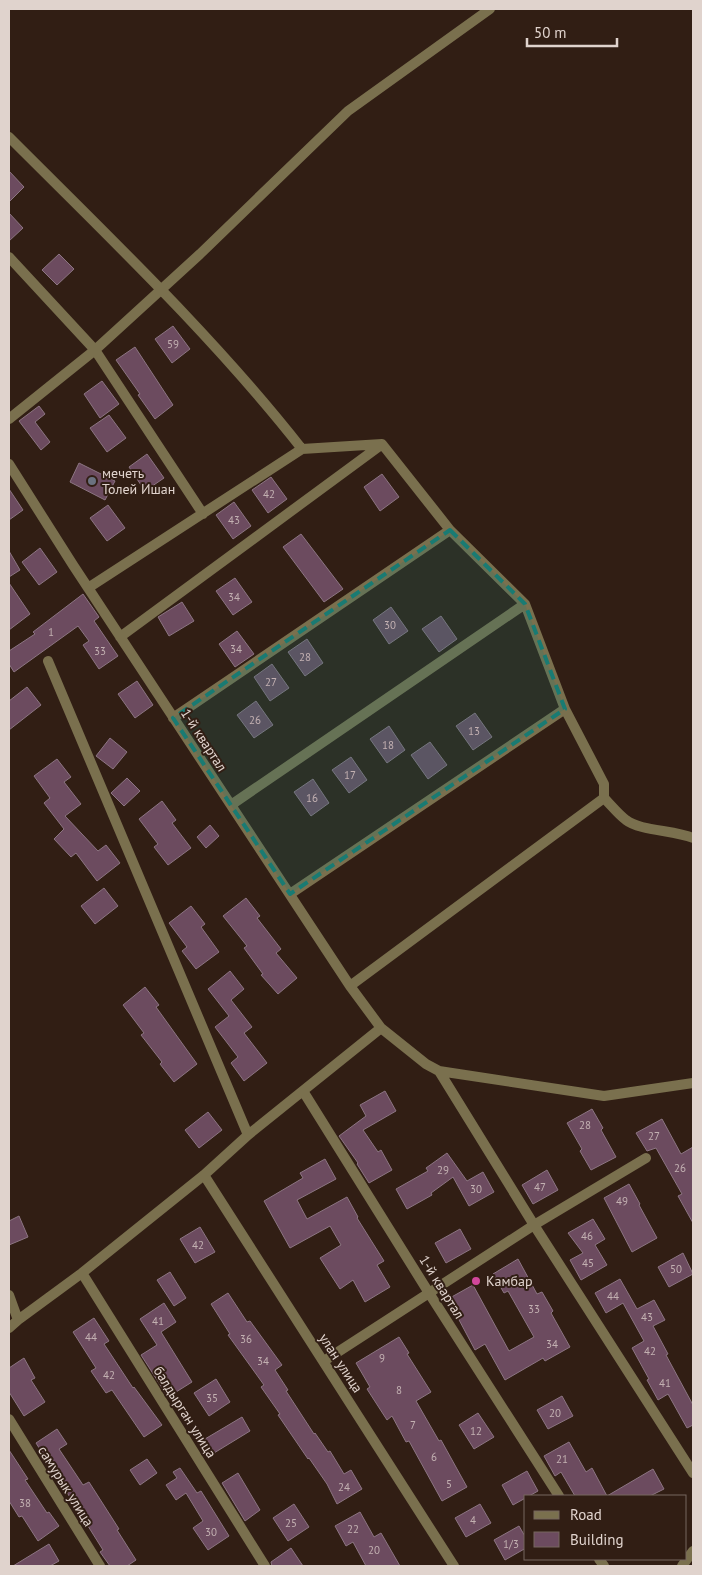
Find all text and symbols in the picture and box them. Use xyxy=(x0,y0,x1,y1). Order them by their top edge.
scale bar xyxy=(527,15,617,47)
text: 50 m xyxy=(534,23,567,42)
house number: 59 xyxy=(167,337,179,351)
place label: мечеть Толей Ишан xyxy=(102,464,175,498)
marker: мечеть Толей Ишан xyxy=(86,475,98,487)
house number: 42 xyxy=(263,487,275,501)
house number: 43 xyxy=(228,513,240,527)
house number: 34 xyxy=(228,590,240,604)
house number: 30 xyxy=(384,618,396,632)
house number: 1 xyxy=(48,625,54,639)
house number: 34 xyxy=(230,642,242,656)
house number: 33 xyxy=(94,644,106,658)
house number: 28 xyxy=(299,650,311,664)
house number: 27 xyxy=(265,675,277,689)
street label: 1-й квартал xyxy=(177,705,231,775)
house number: 26 xyxy=(249,713,261,727)
house number: 13 xyxy=(468,724,480,738)
house number: 18 xyxy=(382,738,394,752)
house number: 17 xyxy=(344,768,356,782)
house number: 16 xyxy=(306,791,318,805)
house number: 28 xyxy=(579,1118,591,1132)
house number: 27 xyxy=(648,1129,660,1143)
house number: 26 xyxy=(674,1161,686,1175)
house number: 29 xyxy=(437,1163,449,1177)
house number: 47 xyxy=(534,1180,546,1194)
house number: 30 xyxy=(470,1182,482,1196)
house number: 49 xyxy=(616,1194,628,1208)
house number: 46 xyxy=(581,1229,593,1243)
house number: 42 xyxy=(192,1238,204,1252)
street label: 1-й квартал xyxy=(415,1252,469,1322)
house number: 45 xyxy=(582,1256,594,1270)
house number: 50 xyxy=(670,1262,682,1276)
place label: Камбар xyxy=(486,1272,533,1290)
marker: Камбар xyxy=(470,1275,482,1287)
house number: 44 xyxy=(607,1289,619,1303)
house number: 33 xyxy=(528,1302,540,1316)
house number: 43 xyxy=(641,1310,653,1324)
house number: 41 xyxy=(152,1314,164,1328)
house number: 44 xyxy=(85,1330,97,1344)
street label: улан улица xyxy=(315,1330,367,1396)
house number: 36 xyxy=(240,1332,252,1346)
house number: 34 xyxy=(546,1337,558,1351)
house number: 42 xyxy=(644,1344,656,1358)
house number: 9 xyxy=(379,1351,385,1365)
house number: 34 xyxy=(257,1354,269,1368)
street label: балдырган улица xyxy=(150,1363,220,1461)
house number: 42 xyxy=(103,1368,115,1382)
house number: 41 xyxy=(659,1376,671,1390)
house number: 8 xyxy=(396,1383,402,1397)
house number: 35 xyxy=(206,1391,218,1405)
house number: 20 xyxy=(549,1406,561,1420)
house number: 7 xyxy=(410,1418,416,1432)
house number: 12 xyxy=(470,1424,482,1438)
street label: самурык улица xyxy=(34,1442,98,1530)
house number: 6 xyxy=(431,1450,437,1464)
house number: 21 xyxy=(556,1452,568,1466)
house number: 5 xyxy=(446,1477,452,1491)
house number: 24 xyxy=(338,1480,350,1494)
legend xyxy=(524,1495,687,1560)
house number: 38 xyxy=(19,1496,31,1510)
text: Road xyxy=(570,1505,602,1524)
house number: 4 xyxy=(470,1513,476,1527)
house number: 25 xyxy=(285,1516,297,1530)
house number: 22 xyxy=(347,1522,359,1536)
house number: 30 xyxy=(205,1525,217,1539)
text: Building xyxy=(570,1530,624,1549)
house number: 1/3 xyxy=(503,1537,519,1551)
house number: 20 xyxy=(368,1543,380,1557)

